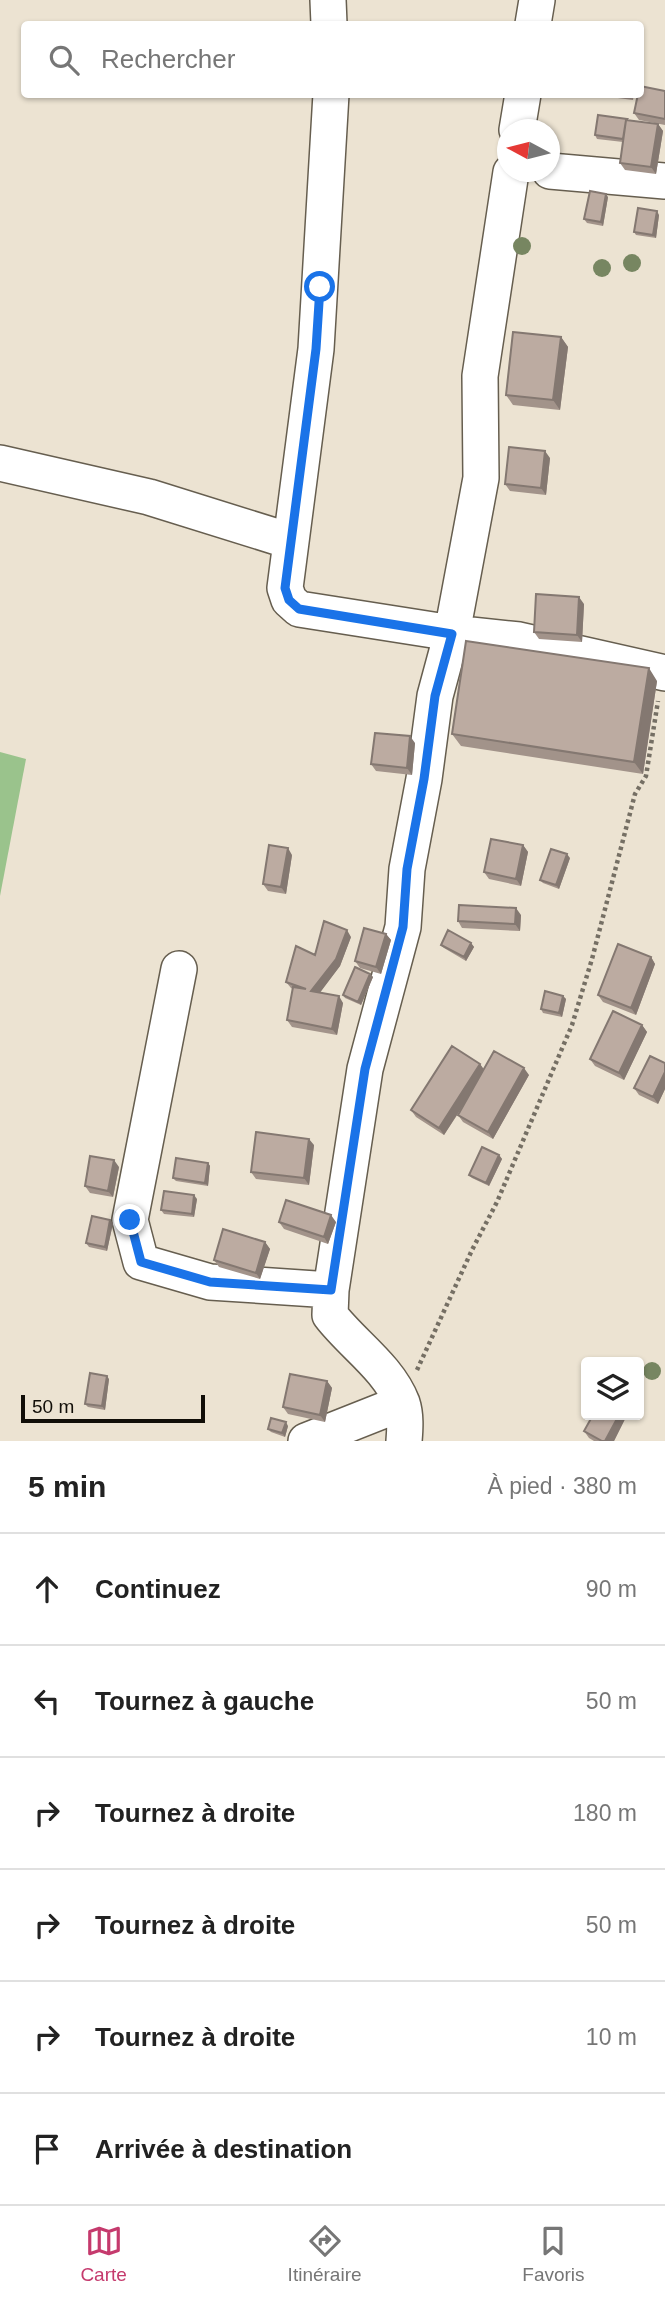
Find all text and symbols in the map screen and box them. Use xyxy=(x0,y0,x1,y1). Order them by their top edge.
search box xyxy=(21,21,644,98)
icon: search xyxy=(45,41,83,79)
text: Rechercher xyxy=(101,44,235,74)
north arrow xyxy=(497,119,560,182)
route start xyxy=(304,271,335,302)
route end xyxy=(114,1204,145,1235)
map controls xyxy=(581,1357,644,1420)
button: layers xyxy=(581,1357,644,1420)
scale bar xyxy=(21,1392,205,1424)
text: 50 m xyxy=(32,1396,74,1417)
text: 5 min xyxy=(28,1470,106,1503)
text: À pied · 380 m xyxy=(487,1473,637,1499)
icon: ahead xyxy=(28,1570,66,1608)
text: Continuez xyxy=(95,1574,221,1604)
text: 90 m xyxy=(586,1576,637,1602)
icon: left xyxy=(28,1682,66,1720)
text: Tournez à gauche xyxy=(95,1686,314,1716)
text: 50 m xyxy=(586,1688,637,1714)
icon: right xyxy=(28,1794,66,1832)
text: Tournez à droite xyxy=(95,1798,295,1828)
text: 180 m xyxy=(573,1800,637,1826)
icon: right xyxy=(28,1906,66,1944)
text: Tournez à droite xyxy=(95,1910,295,1940)
text: 50 m xyxy=(586,1912,637,1938)
icon: right xyxy=(28,2018,66,2056)
text: Tournez à droite xyxy=(95,2022,295,2052)
text: 10 m xyxy=(586,2024,637,2050)
icon: arrive xyxy=(28,2130,66,2168)
text: Arrivée à destination xyxy=(95,2134,352,2164)
tab: Carte xyxy=(80,2222,127,2286)
tab: Itinéraire xyxy=(288,2222,362,2286)
tab: Favoris xyxy=(522,2222,585,2286)

